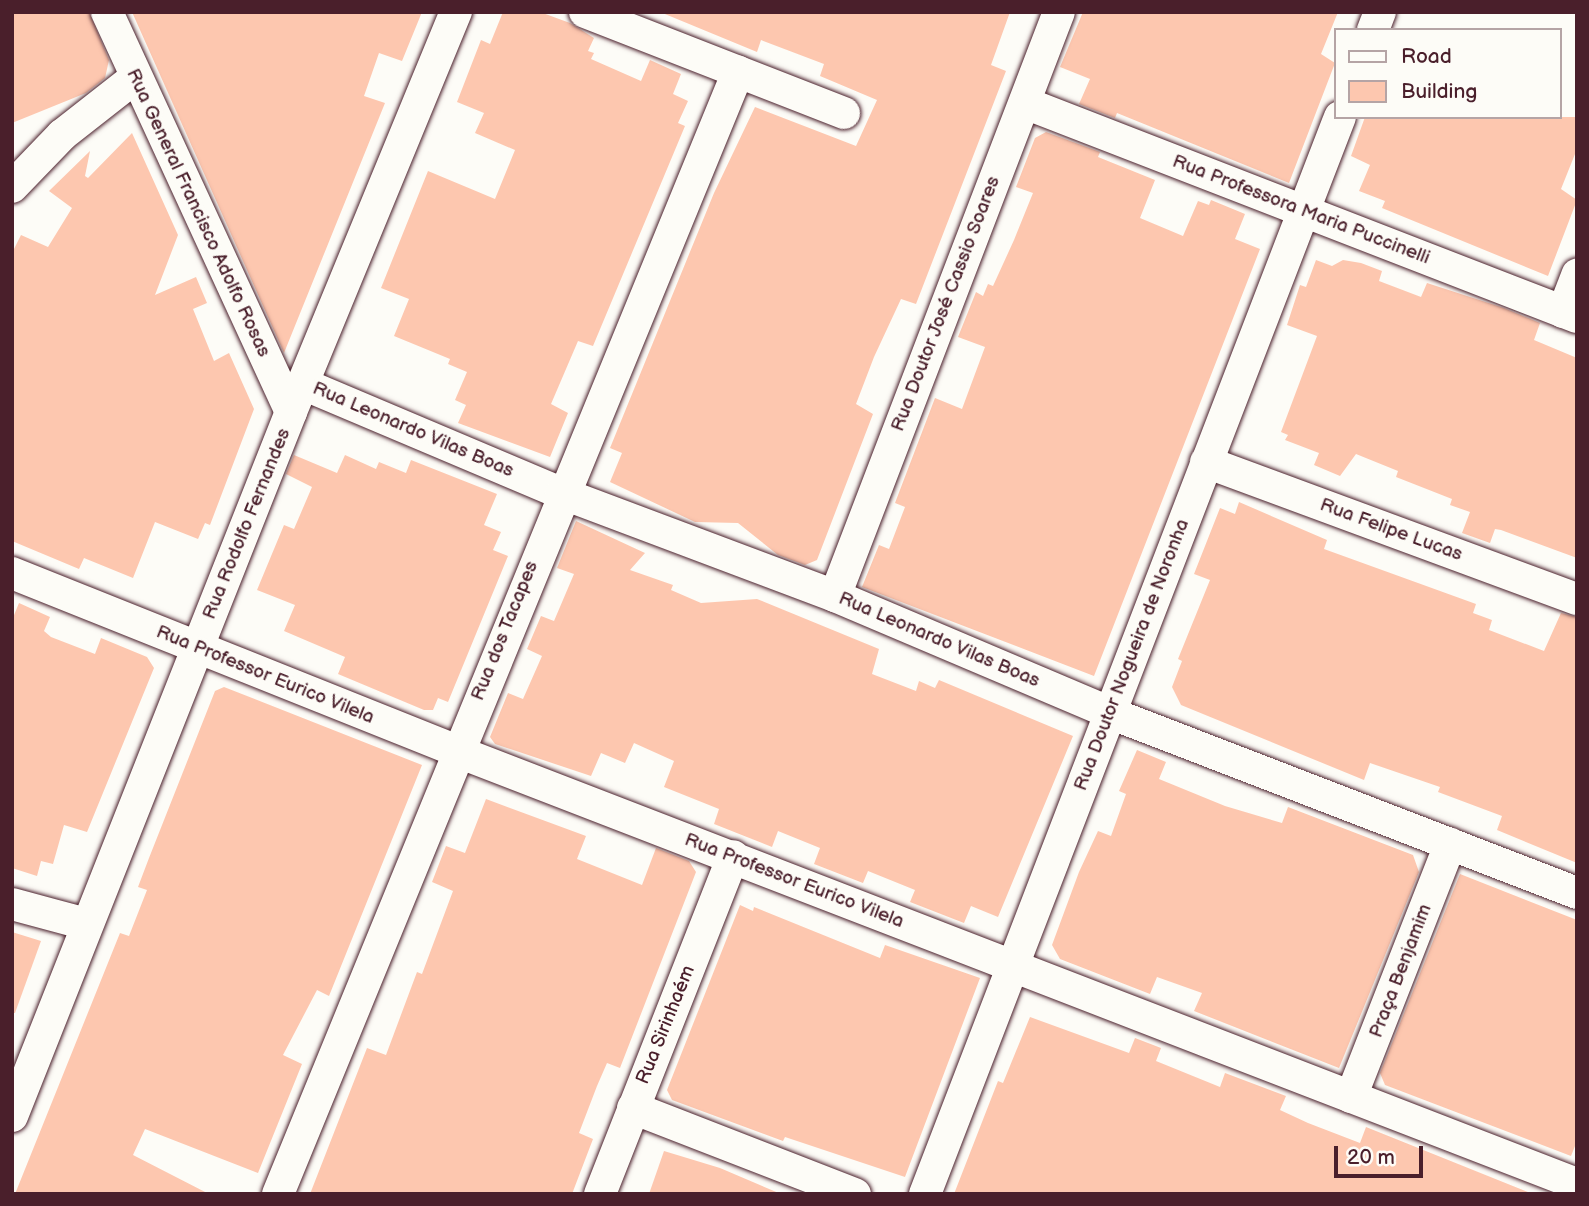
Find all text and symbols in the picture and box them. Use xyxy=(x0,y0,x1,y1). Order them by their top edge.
legend xyxy=(1334,28,1561,119)
text: Road xyxy=(1401,44,1452,69)
street label: Rua General Francisco Adolfo Rosas xyxy=(121,65,275,361)
text: Building xyxy=(1401,79,1477,104)
street label: Rua Professora Maria Puccinelli xyxy=(1169,150,1433,270)
street label: Rua Doutor José Cassio Soares xyxy=(886,173,1006,435)
street label: Rua Leonardo Vilas Boas xyxy=(309,377,517,483)
street label: Rua Rodolfo Fernandes xyxy=(198,425,296,623)
street label: Rua Felipe Lucas xyxy=(1317,494,1465,566)
street label: Rua Doutor Nogueira de Noronha xyxy=(1070,516,1194,794)
street label: Rua dos Tacapes xyxy=(467,558,543,704)
street label: Rua Leonardo Vilas Boas xyxy=(835,587,1043,693)
street label: Rua Professor Eurico Vilela xyxy=(153,621,377,729)
street label: Rua Professor Eurico Vilela xyxy=(681,829,907,933)
street label: Praça Benjamim xyxy=(1365,901,1437,1041)
street label: Rua Sirinhaém xyxy=(632,962,700,1088)
scale bar xyxy=(1337,1132,1426,1176)
text: 20 m xyxy=(1347,1145,1395,1170)

